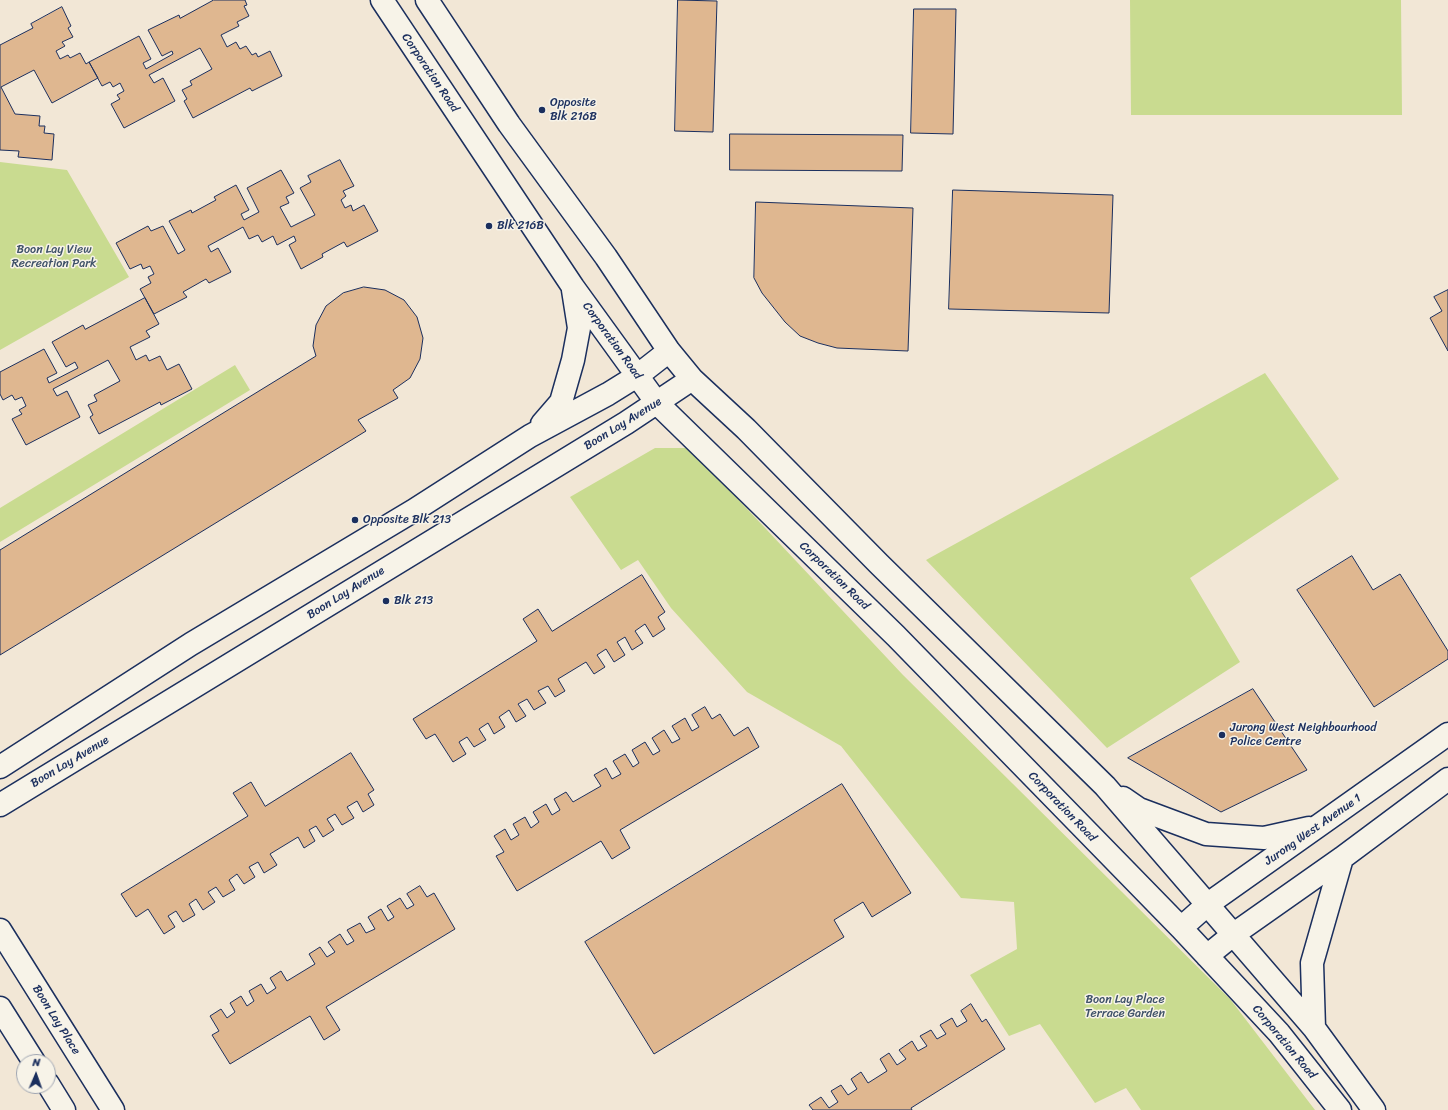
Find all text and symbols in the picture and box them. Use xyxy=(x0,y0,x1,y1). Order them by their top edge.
street label: Corporation Road xyxy=(398,31,462,115)
place label: Opposite Blk 216B xyxy=(550,96,597,124)
marker: Opposite Blk 216B xyxy=(537,105,547,115)
place label: Blk 216B xyxy=(497,219,544,233)
marker: Blk 216B xyxy=(484,221,494,231)
park label: Boon Lay View Recreation Park xyxy=(12,243,96,271)
street label: Corporation Road xyxy=(579,300,645,382)
street label: Boon Lay Avenue xyxy=(582,394,664,454)
place label: Opposite Blk 213 xyxy=(363,513,451,527)
marker: Opposite Blk 213 xyxy=(350,515,360,525)
street label: Corporation Road xyxy=(796,539,872,613)
street label: Boon Lay Avenue xyxy=(305,563,387,623)
place label: Blk 213 xyxy=(394,594,433,608)
marker: Blk 213 xyxy=(381,596,391,606)
place label: Jurong West Neighbourhood Police Centre xyxy=(1230,721,1377,749)
marker: Jurong West Neighbourhood Police Centre xyxy=(1217,730,1227,740)
street label: Boon Lay Avenue xyxy=(28,733,112,791)
street label: Corporation Road xyxy=(1025,769,1099,845)
street label: Jurong West Avenue 1 xyxy=(1262,791,1364,869)
street label: Boon Lay Place xyxy=(29,983,83,1057)
park label: Boon Lay Place Terrace Garden xyxy=(1085,993,1165,1021)
street label: Corporation Road xyxy=(1249,1002,1319,1082)
text: N xyxy=(32,1053,41,1072)
north arrow xyxy=(16,1054,56,1094)

